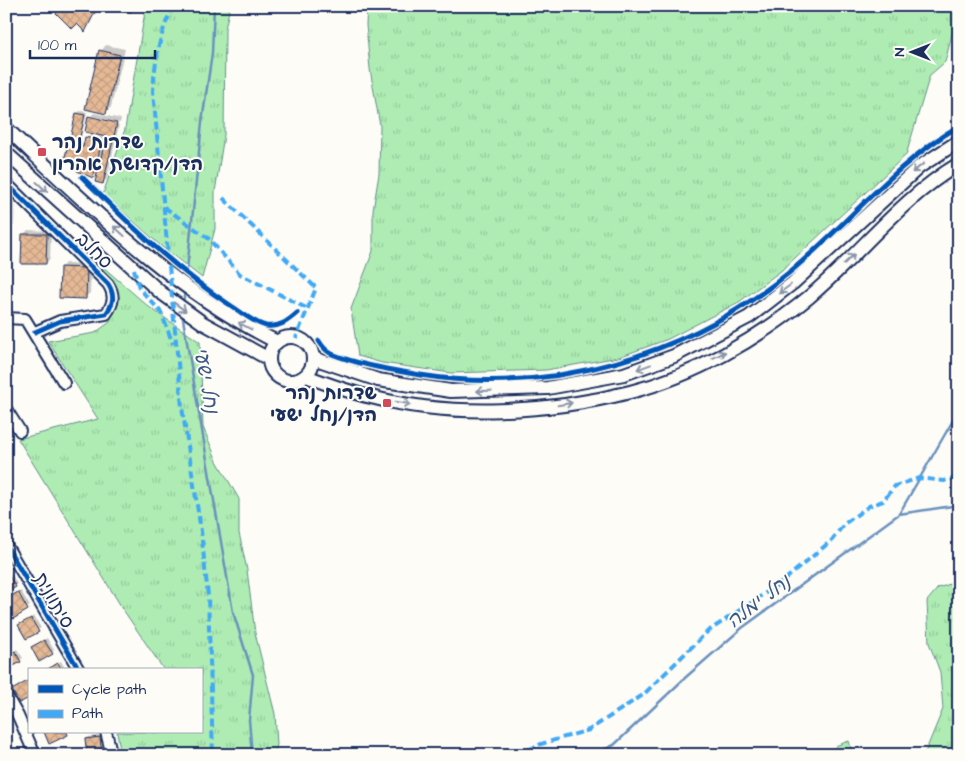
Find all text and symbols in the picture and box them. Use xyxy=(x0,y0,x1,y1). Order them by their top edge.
scale bar xyxy=(30,28,155,60)
north arrow xyxy=(888,28,938,78)
text: 100 m xyxy=(38,35,77,56)
text: N xyxy=(890,47,910,56)
place label: שדרות נהר הדן/קדושת אהרון xyxy=(52,129,203,178)
marker: שדרות נהר הדן/קדושת אהרון xyxy=(36,146,48,158)
one-way arrow xyxy=(911,163,925,173)
one-way arrow xyxy=(35,181,48,193)
one-way arrow xyxy=(112,225,125,237)
street label: סחלב xyxy=(69,227,118,276)
one-way arrow xyxy=(843,253,855,265)
one-way arrow xyxy=(778,284,792,294)
one-way arrow xyxy=(173,302,187,312)
one-way arrow xyxy=(238,320,253,330)
water label: נחל ישעי xyxy=(186,345,226,417)
one-way arrow xyxy=(711,350,726,360)
one-way arrow xyxy=(636,363,652,372)
place label: שדרות נהר הדן/נחל ישעי xyxy=(270,380,378,429)
one-way arrow xyxy=(476,386,492,396)
marker: שדרות נהר הדן/נחל ישעי xyxy=(381,397,393,409)
one-way arrow xyxy=(556,398,572,408)
one-way arrow xyxy=(395,399,411,409)
street label: סיתוונית xyxy=(27,568,81,634)
water label: נחל ימלה xyxy=(721,568,797,635)
legend xyxy=(28,668,202,734)
text: Cycle path xyxy=(72,679,147,701)
text: Path xyxy=(72,703,103,724)

